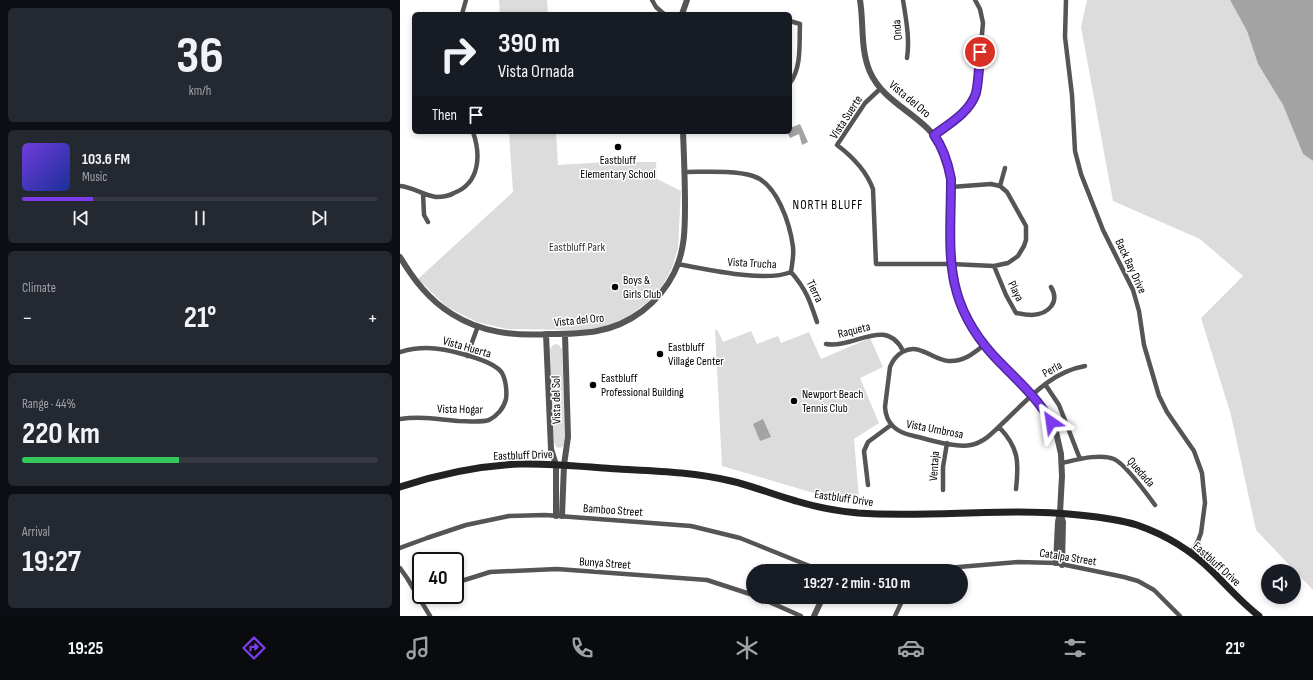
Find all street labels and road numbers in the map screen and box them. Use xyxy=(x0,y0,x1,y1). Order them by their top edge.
street label: Onda xyxy=(889,19,906,41)
street label: Vista del Oro xyxy=(886,78,934,121)
street label: Vista Suerte xyxy=(827,92,866,142)
street label: Back Bay Drive xyxy=(1111,236,1150,296)
street label: Vista Trucha xyxy=(727,255,777,272)
street label: Tierra xyxy=(803,277,827,305)
street label: Playa xyxy=(1004,279,1027,304)
street label: Vista del Oro xyxy=(553,310,605,331)
street label: Raqueta xyxy=(836,319,872,342)
street label: Vista Huerta xyxy=(441,333,493,362)
street label: Perla xyxy=(1040,358,1065,381)
street label: Vista del Sol xyxy=(549,376,564,424)
street label: Vista Hogar xyxy=(437,402,484,417)
street label: Vista Umbrosa xyxy=(905,417,965,442)
street label: Eastbluff Drive xyxy=(493,447,553,464)
street label: Ventaja xyxy=(926,450,943,482)
street label: Quedada xyxy=(1123,454,1158,491)
street label: Eastbluff Drive xyxy=(814,487,875,510)
street label: Bamboo Street xyxy=(583,501,644,520)
street label: Eastbluff Drive xyxy=(1190,539,1244,590)
street label: Catalpa Street xyxy=(1038,546,1098,569)
street label: Bunya Street xyxy=(579,554,632,573)

